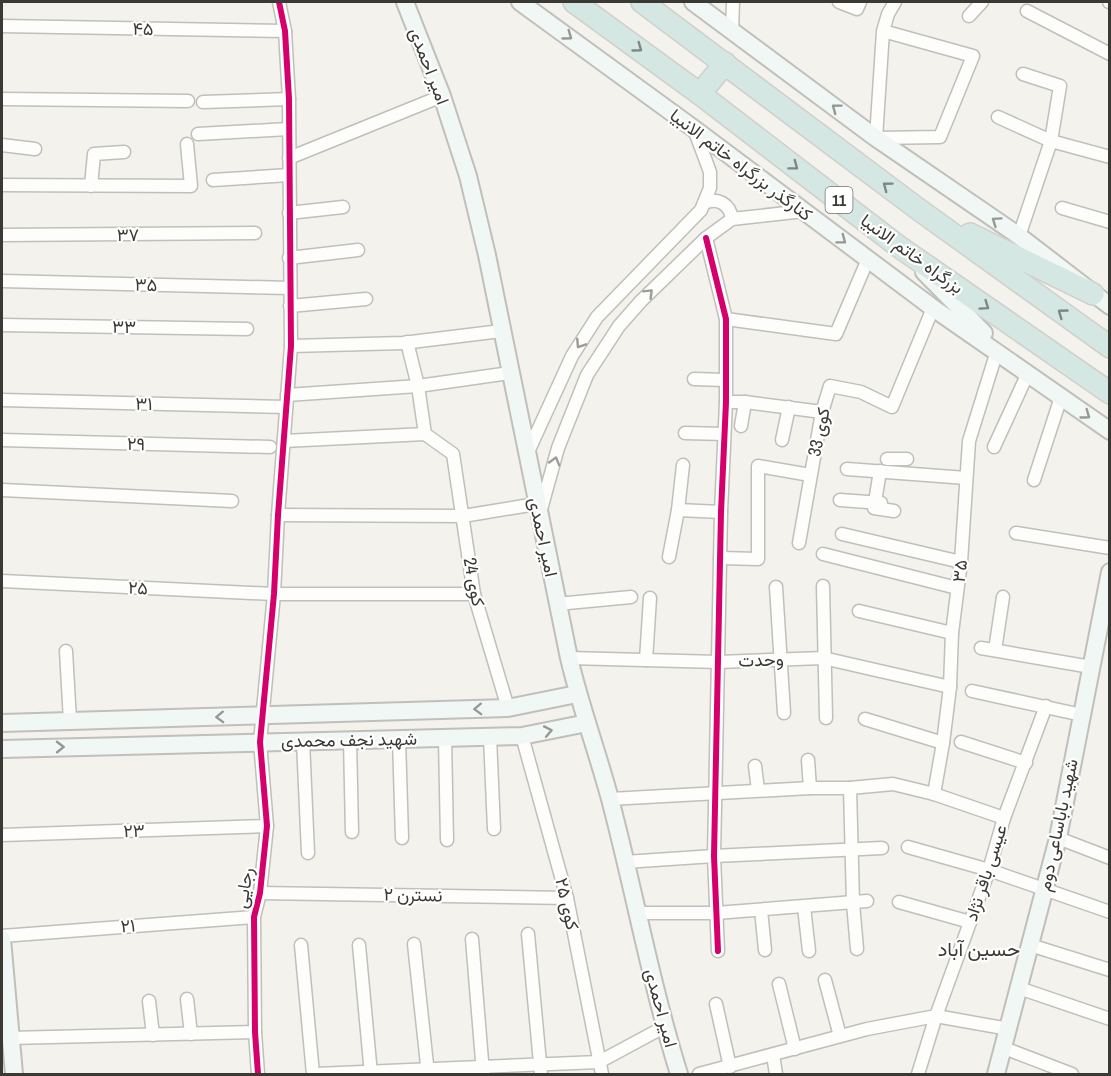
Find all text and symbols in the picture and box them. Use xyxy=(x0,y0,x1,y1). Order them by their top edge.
street label: ۴۵ xyxy=(132,16,154,41)
street label: امیر احمدی xyxy=(403,24,456,108)
one-way arrow xyxy=(561,29,572,40)
one-way arrow xyxy=(632,41,643,52)
street label: کنارگذر بزرگراه خاتم الانبیا xyxy=(665,103,818,227)
one-way arrow xyxy=(832,105,843,116)
one-way arrow xyxy=(787,158,798,169)
one-way arrow xyxy=(883,182,894,193)
road number: 11 xyxy=(826,187,852,213)
street label: بزرگراه خاتم الانبیا xyxy=(856,208,969,299)
one-way arrow xyxy=(991,217,1002,228)
street label: ۳۷ xyxy=(117,222,139,247)
one-way arrow xyxy=(836,233,847,244)
street label: ۳۵ xyxy=(134,272,158,297)
one-way arrow xyxy=(642,289,653,299)
one-way arrow xyxy=(978,299,989,310)
one-way arrow xyxy=(1058,309,1069,320)
street label: ۳۳ xyxy=(112,314,136,339)
one-way arrow xyxy=(576,337,587,348)
street label: ۳۱ xyxy=(135,391,153,416)
street label: کوی 33 xyxy=(801,405,836,459)
one-way arrow xyxy=(1079,407,1090,418)
street label: ۲۹ xyxy=(127,431,146,456)
one-way arrow xyxy=(548,456,560,467)
street label: امیر احمدی xyxy=(523,495,564,579)
street label: کوی 24 xyxy=(458,555,491,608)
street label: ۳۵ xyxy=(946,558,973,584)
street label: ۲۵ xyxy=(127,574,149,601)
street label: وحدت xyxy=(738,646,784,673)
one-way arrow xyxy=(474,702,483,715)
one-way arrow xyxy=(216,711,225,723)
one-way arrow xyxy=(543,725,553,738)
street label: شهید نجف محمدی xyxy=(281,726,417,753)
one-way arrow xyxy=(55,741,64,754)
street label: شهید باباساعی دوم xyxy=(1031,756,1084,893)
street label: ۲۳ xyxy=(123,818,145,843)
street label: عیسی باقر نژاد xyxy=(958,821,1013,924)
street label: رجایی xyxy=(228,866,259,910)
street label: کوی ۲۵ xyxy=(549,875,586,932)
street label: نسترن ۲ xyxy=(383,881,443,908)
street label: ۲۱ xyxy=(120,913,136,938)
district label: حسین آباد xyxy=(938,935,1020,962)
street label: امیر احمدی xyxy=(639,966,684,1050)

